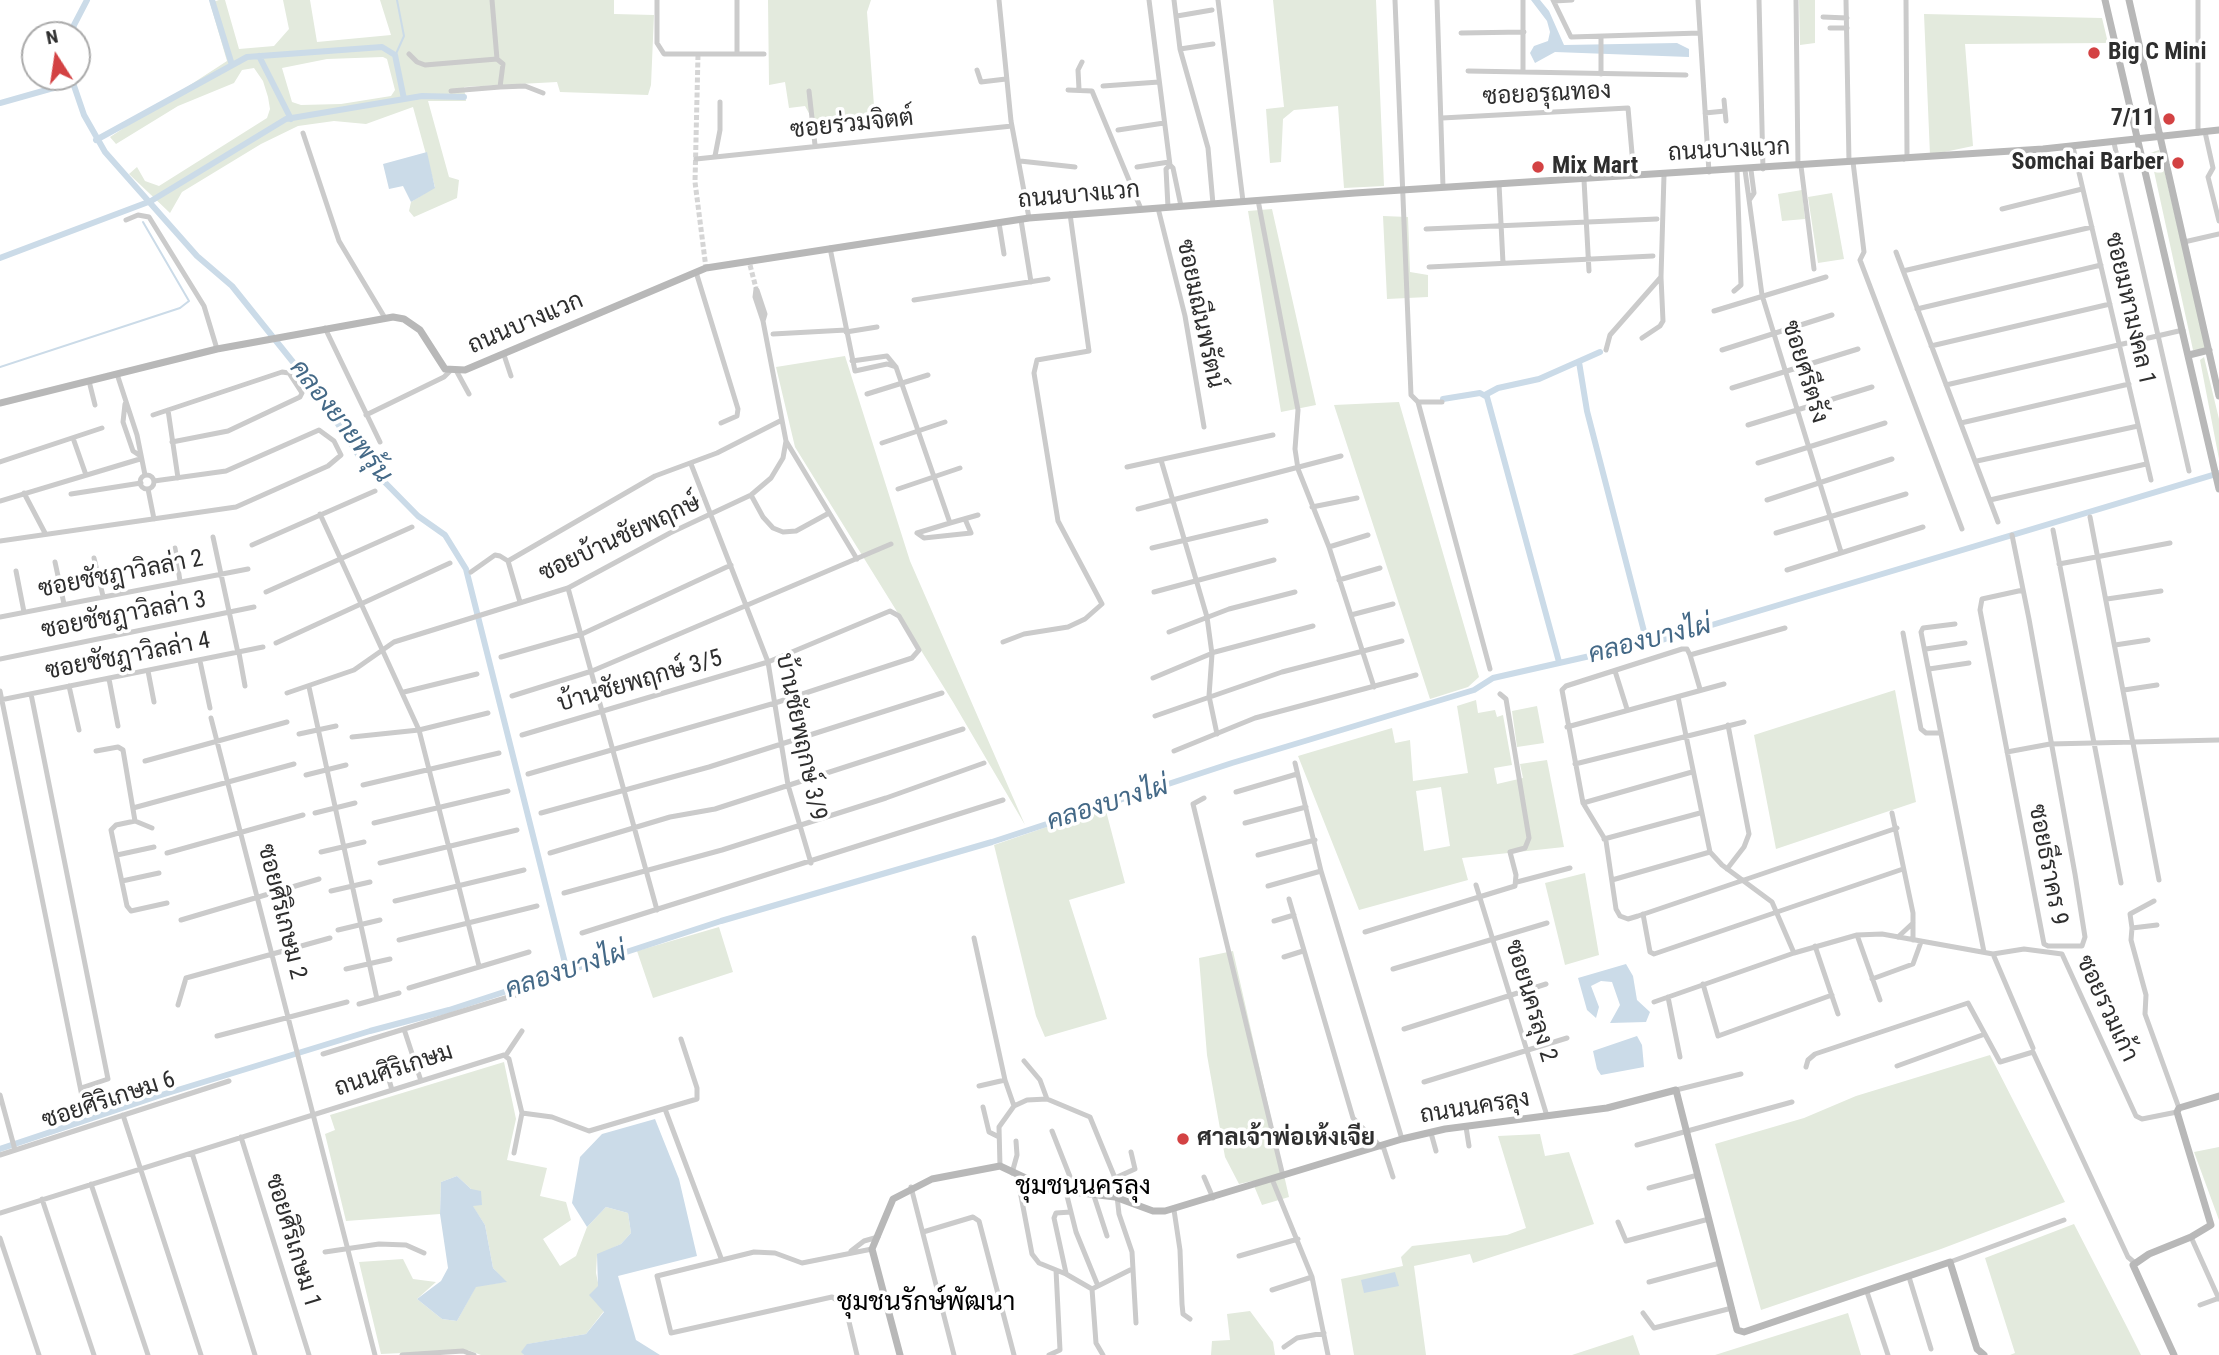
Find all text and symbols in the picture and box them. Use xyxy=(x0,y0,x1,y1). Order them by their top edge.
north arrow xyxy=(21,21,91,91)
text: N xyxy=(44,24,60,49)
place label: Big C Mini xyxy=(2108,39,2206,67)
marker: Big C Mini xyxy=(2086,45,2102,61)
street label: ซอยอรุณทอง xyxy=(1482,77,1612,113)
street label: ซอยร่วมจิตต์ xyxy=(789,104,915,146)
place label: 7/11 xyxy=(2111,105,2155,133)
marker: 7/11 xyxy=(2161,111,2177,127)
street label: ถนนบางแวก xyxy=(1667,133,1791,169)
place label: Somchai Barber xyxy=(2012,149,2164,177)
place label: Mix Mart xyxy=(1552,153,1638,181)
marker: Somchai Barber xyxy=(2170,155,2186,171)
marker: Mix Mart xyxy=(1530,159,1546,175)
street label: ถนนบางแวก xyxy=(1017,176,1141,216)
street label: ซอยมหามงคล 1 xyxy=(2097,230,2161,388)
street label: ซอยมณีนพรัตน์ xyxy=(1169,237,1229,391)
street label: ถนนบางแวก xyxy=(464,287,588,361)
street label: ซอยศรีตรัง xyxy=(1775,317,1833,427)
water label: คลองยายพรุ้น xyxy=(282,354,398,490)
street label: ซอยบ้านชัยพฤกษ์ xyxy=(535,489,705,589)
street label: ซอยชัชฎาวิลล่า 2 xyxy=(36,545,206,605)
street label: ซอยชัชฎาวิลล่า 3 xyxy=(39,586,209,646)
water label: คลองบางไผ่ xyxy=(1585,611,1715,671)
street label: ซอยชัชฎาวิลล่า 4 xyxy=(43,627,213,687)
street label: บ้านชัยพฤกษ์ 3/5 xyxy=(554,645,726,719)
street label: บ้านชัยพฤกษ์ 3/9 xyxy=(768,651,832,823)
water label: คลองบางไผ่ xyxy=(1044,772,1172,838)
street label: ซอยธีราคร 9 xyxy=(2021,802,2073,928)
street label: ซอยศิริเกษม 2 xyxy=(250,841,312,983)
street label: ซอยนครลุง 2 xyxy=(1498,936,1562,1066)
water label: คลองบางไผ่ xyxy=(502,938,630,1006)
street label: ซอยรวมเก้า xyxy=(2069,951,2143,1067)
street label: ถนนศิริเกษม xyxy=(331,1038,457,1104)
street label: ซอยศิริเกษม 6 xyxy=(39,1066,179,1136)
street label: ถนนนครลุง xyxy=(1418,1085,1532,1131)
place label: ศาลเจ้าพ่อเห้งเจีย xyxy=(1197,1125,1375,1153)
marker: ศาลเจ้าพ่อเห้งเจีย xyxy=(1175,1131,1191,1147)
street label: ซอยศิริเกษม 1 xyxy=(258,1171,326,1311)
district label: ชุมชนนครลุง xyxy=(1015,1171,1151,1203)
district label: ชุมชนรักษ์พัฒนา xyxy=(837,1287,1015,1319)

